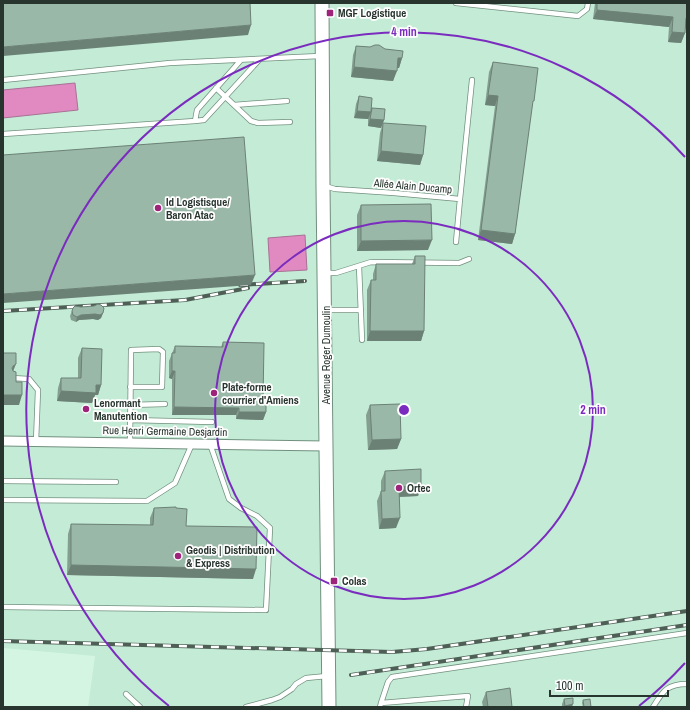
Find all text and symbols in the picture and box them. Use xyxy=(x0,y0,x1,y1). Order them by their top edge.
place label: MGF Logistique xyxy=(338,6,406,20)
marker: MGF Logistique xyxy=(325,8,335,18)
text: 4 min xyxy=(391,24,417,40)
street label: Allée Alain Ducamp xyxy=(372,176,453,196)
place label: Id Logistisque/ Baron Atac xyxy=(166,195,230,222)
marker: Id Logistisque/ Baron Atac xyxy=(153,203,163,213)
street label: Avenue Roger Dumoulin xyxy=(319,306,333,405)
place label: Plate-forme courrier d'Amiens xyxy=(222,380,299,407)
marker: Plate-forme courrier d'Amiens xyxy=(209,388,219,398)
place label: Lenormant Manutention xyxy=(94,396,148,423)
text: 2 min xyxy=(580,402,606,418)
centre of rings xyxy=(397,403,411,417)
marker: Lenormant Manutention xyxy=(81,404,91,414)
street label: Rue Henri Germaine Desjardin xyxy=(102,423,228,439)
place label: Ortec xyxy=(407,481,431,495)
marker: Ortec xyxy=(394,483,404,493)
place label: Geodis | Distribution & Express xyxy=(186,543,275,570)
marker: Geodis | Distribution & Express xyxy=(173,551,183,561)
place label: Colas xyxy=(342,574,367,588)
marker: Colas xyxy=(329,576,339,586)
scale bar xyxy=(550,672,668,698)
text: 100 m xyxy=(556,678,583,694)

